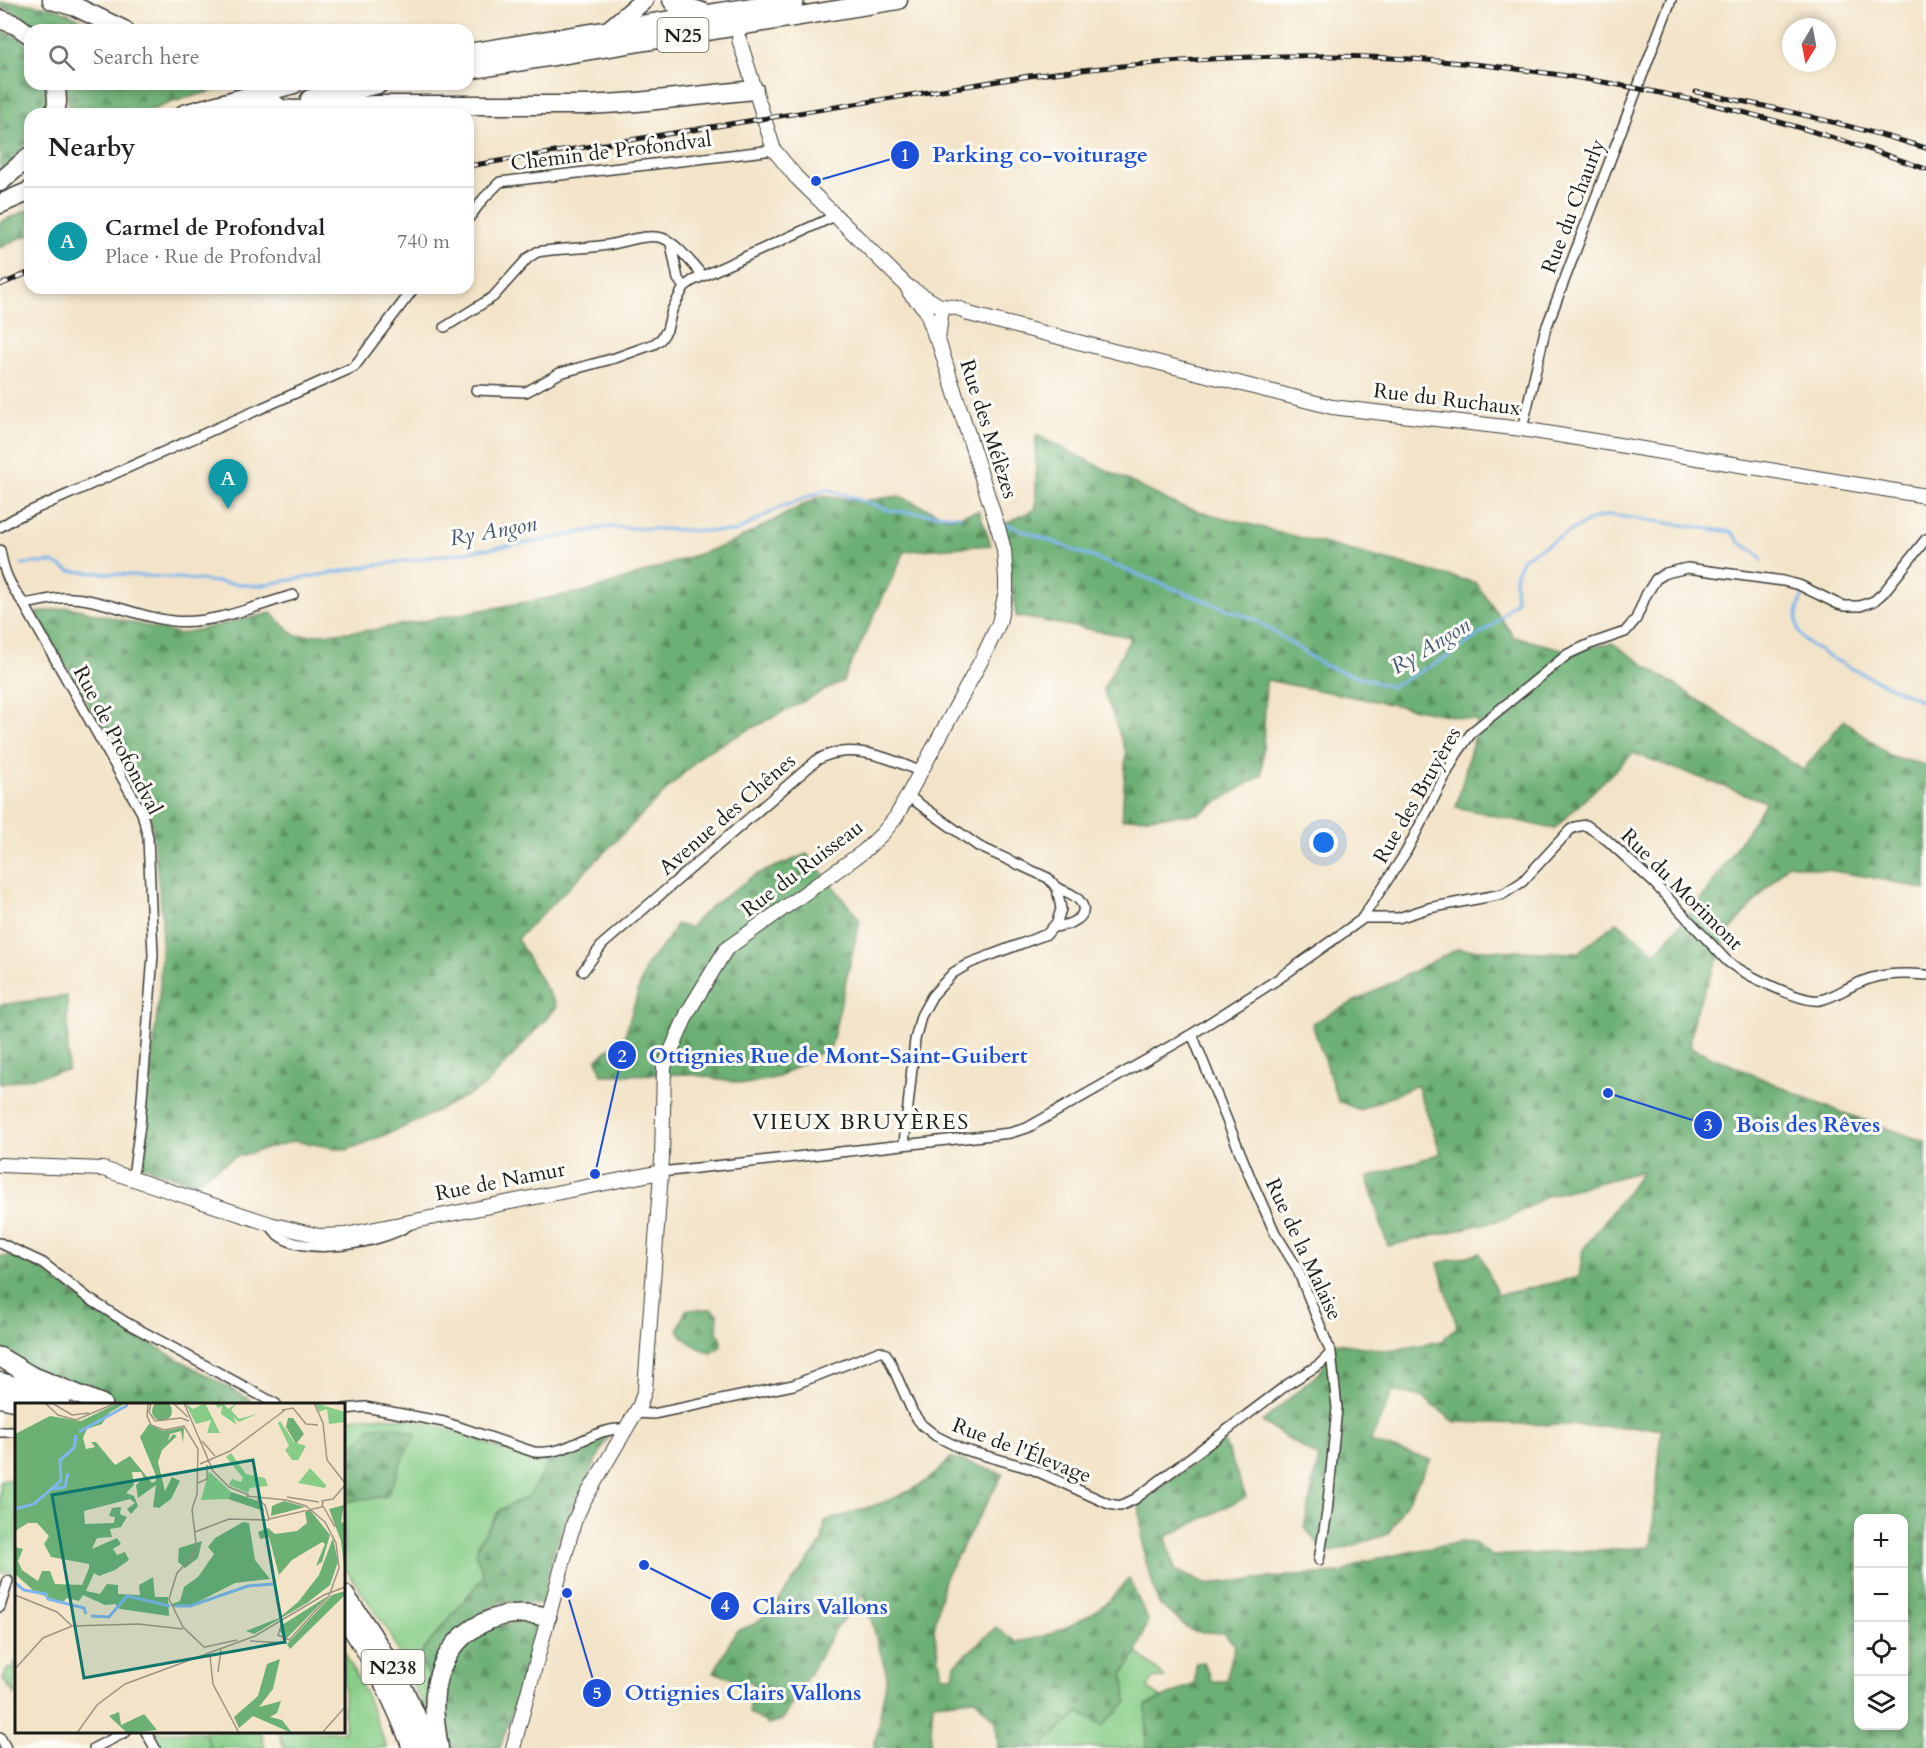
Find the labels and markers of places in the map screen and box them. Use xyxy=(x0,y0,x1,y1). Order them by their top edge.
callout: Parking co-voiturage xyxy=(890,135,1160,175)
pin: A xyxy=(208,460,248,509)
callout: Ottignies Rue de Mont-Saint-Guibert xyxy=(607,1035,1040,1075)
callout: Bois des Rêves xyxy=(1693,1105,1892,1145)
callout: Clairs Vallons xyxy=(710,1586,900,1626)
callout: Ottignies Clairs Vallons xyxy=(582,1673,873,1713)

